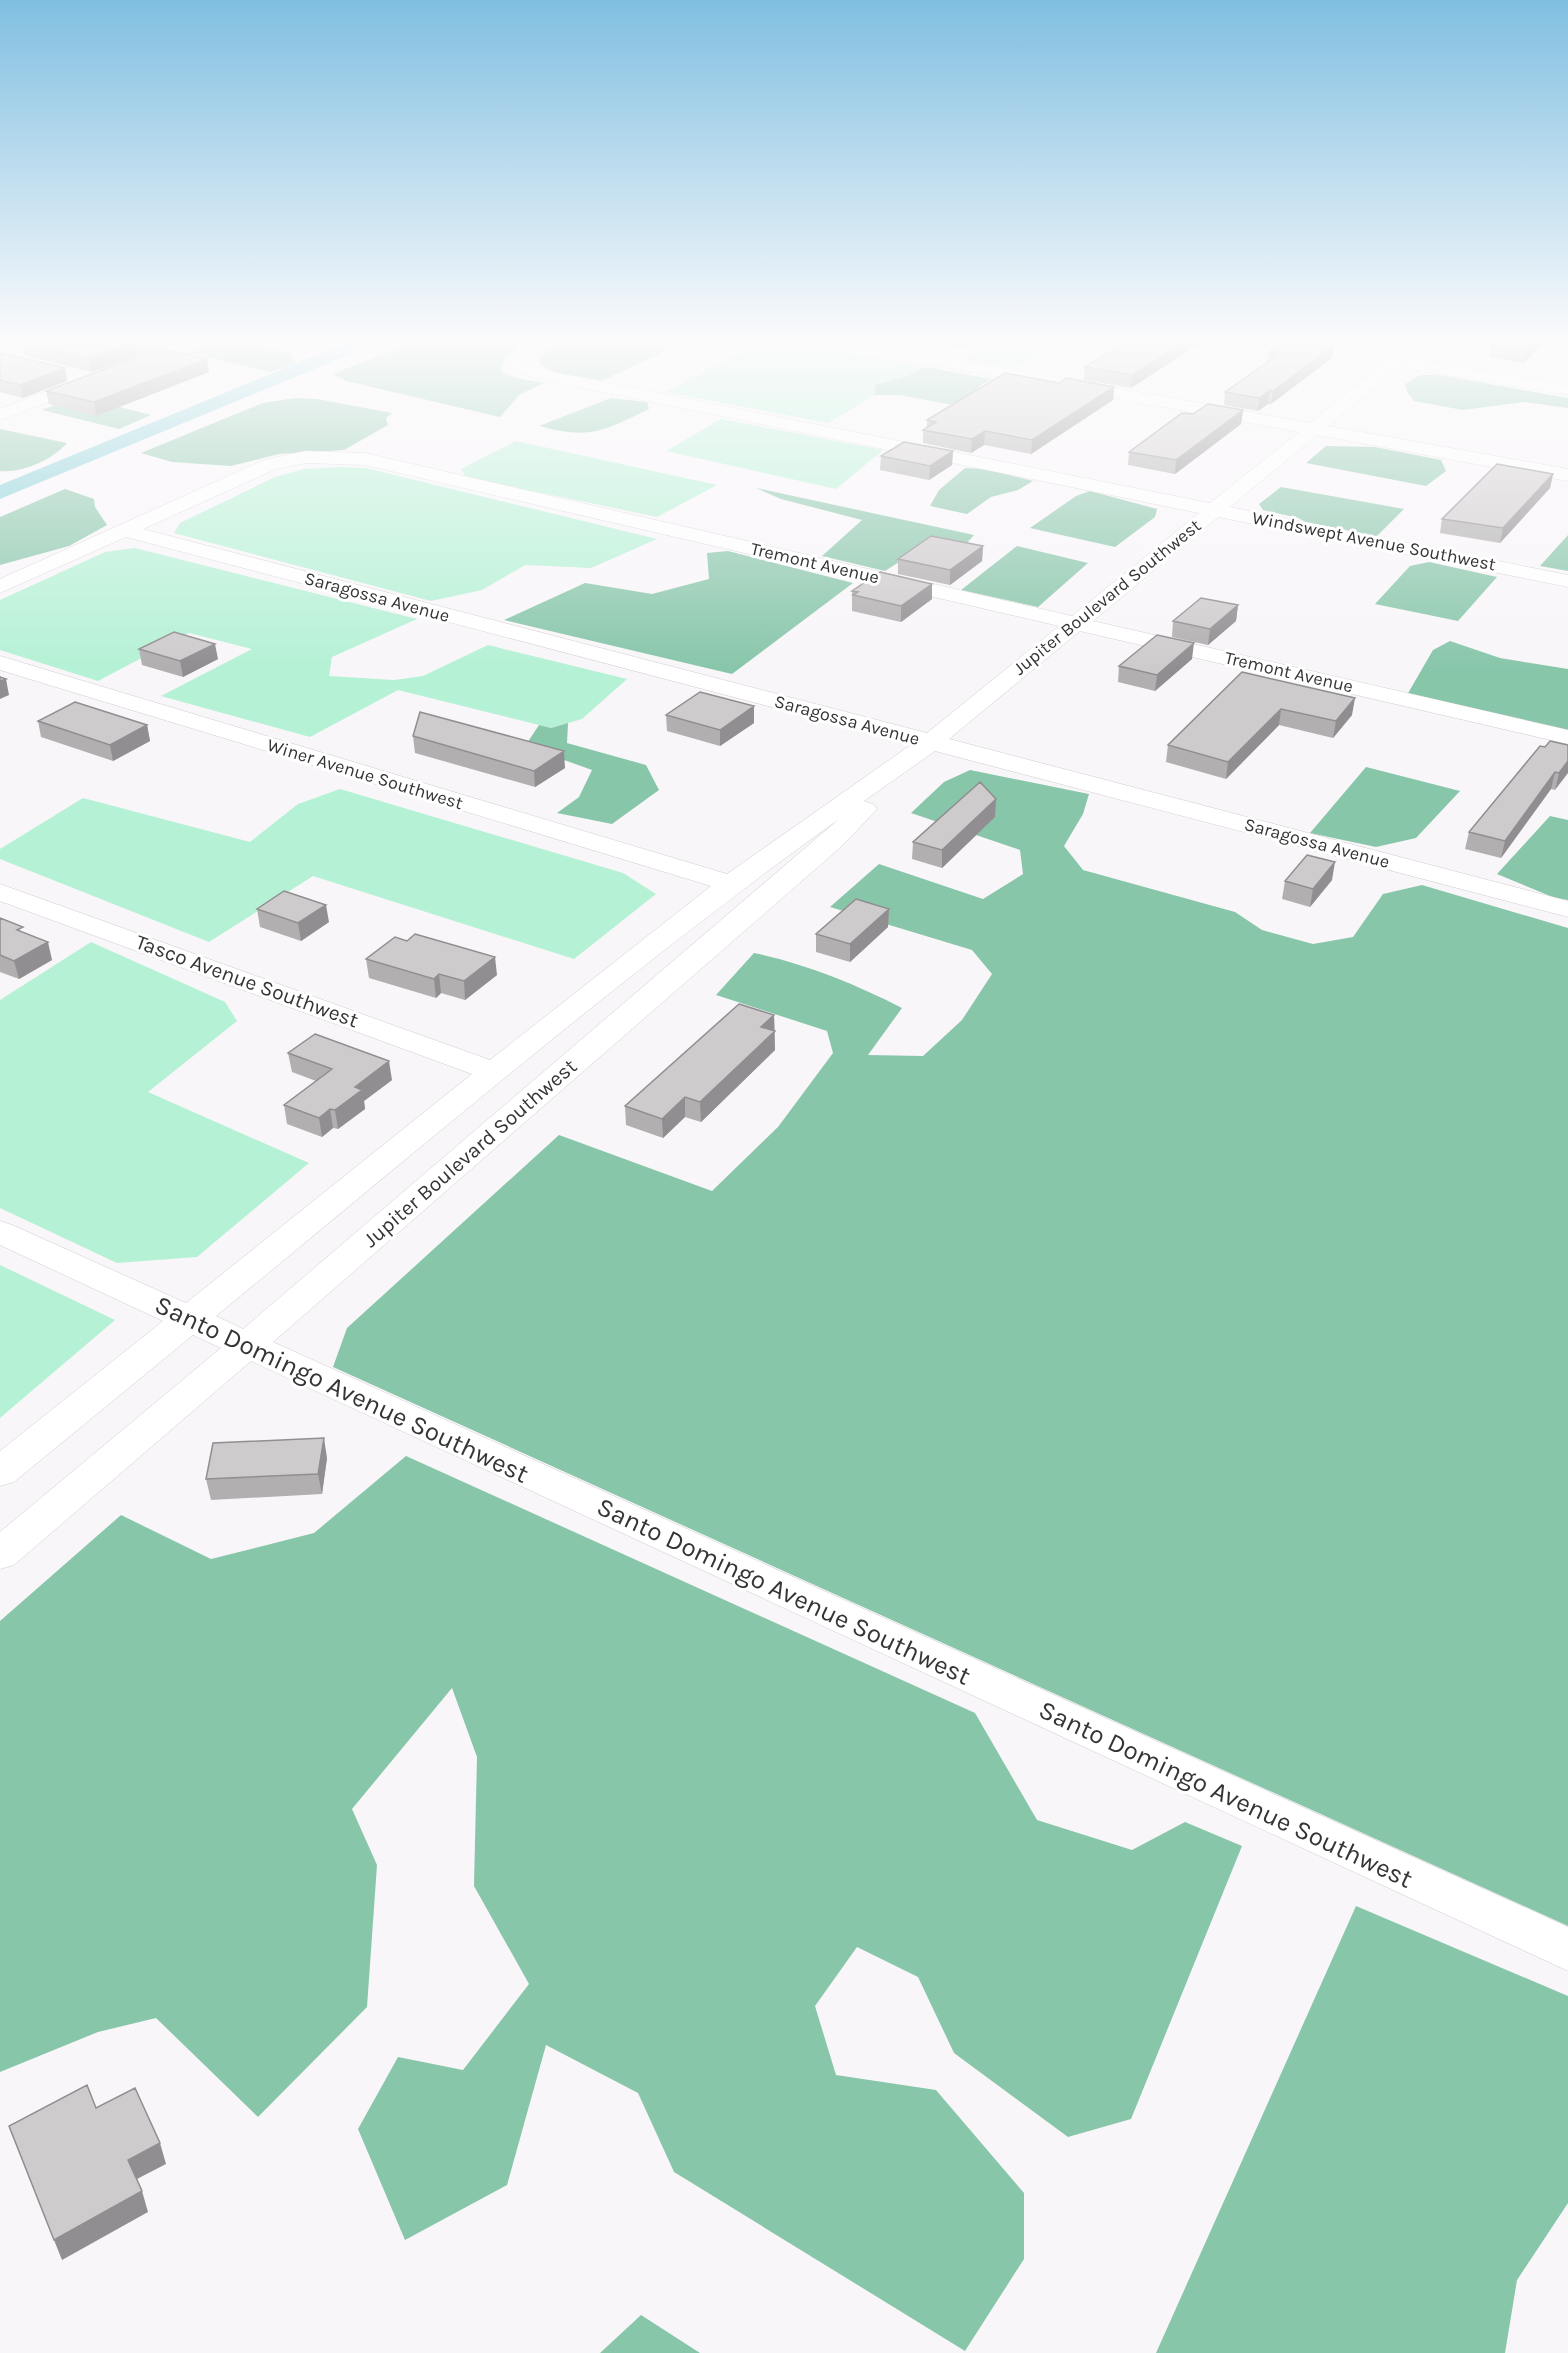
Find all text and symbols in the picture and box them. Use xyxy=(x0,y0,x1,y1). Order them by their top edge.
street label: Windswept Avenue Southwest xyxy=(1250,507,1498,575)
street label: Jupiter Boulevard Southwest xyxy=(1009,514,1205,680)
street label: Tremont Avenue xyxy=(749,538,881,588)
street label: Saragossa Avenue xyxy=(302,567,452,627)
street label: Tremont Avenue xyxy=(1223,647,1355,697)
street label: Saragossa Avenue xyxy=(772,690,922,750)
street label: Winer Avenue Southwest xyxy=(264,734,466,814)
street label: Saragossa Avenue xyxy=(1242,813,1392,873)
street label: Tasco Avenue Southwest xyxy=(132,930,362,1033)
street label: Jupiter Boulevard Southwest xyxy=(359,1054,581,1252)
street label: Santo Domingo Avenue Southwest xyxy=(150,1289,534,1490)
street label: Santo Domingo Avenue Southwest xyxy=(592,1491,976,1692)
street label: Santo Domingo Avenue Southwest xyxy=(1034,1694,1418,1895)

